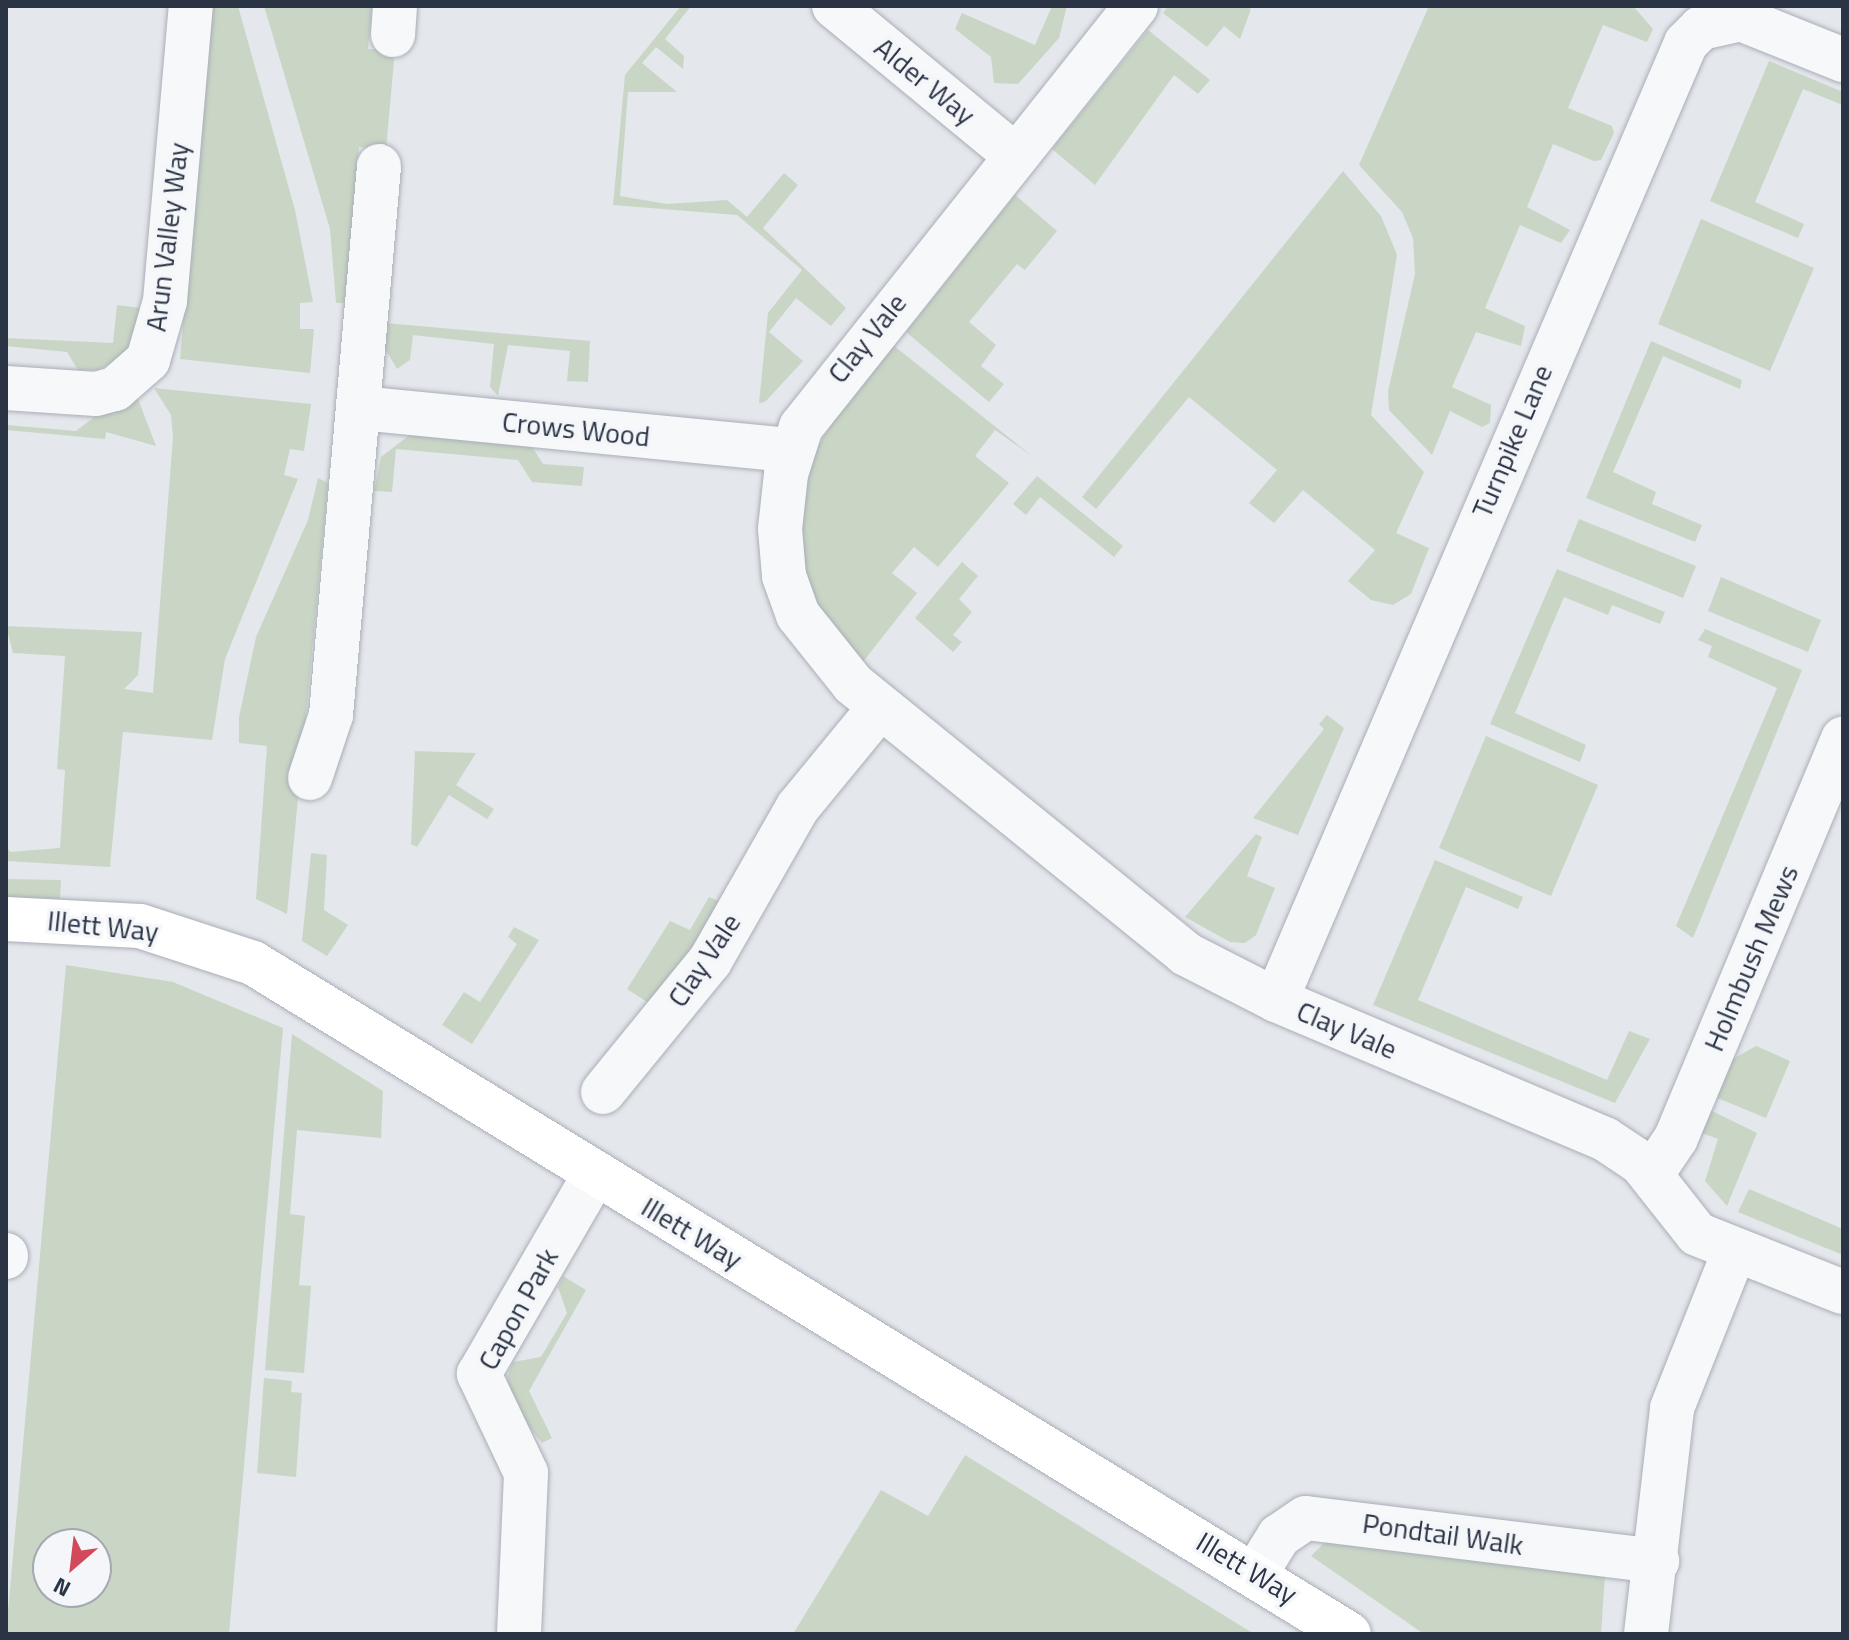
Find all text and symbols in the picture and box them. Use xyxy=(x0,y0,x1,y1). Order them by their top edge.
street label: Alder Way xyxy=(868,30,982,132)
street label: Arun Valley Way xyxy=(139,141,195,333)
street label: Clay Vale xyxy=(821,286,913,390)
street label: Turnpike Lane xyxy=(1465,360,1559,522)
street label: Crows Wood xyxy=(501,405,651,453)
street label: Holmbush Mews xyxy=(1697,860,1805,1056)
street label: Illett Way xyxy=(46,903,160,949)
street label: Clay Vale xyxy=(661,907,747,1013)
street label: Clay Vale xyxy=(1292,994,1402,1066)
street label: Illett Way xyxy=(636,1190,748,1276)
street label: Capon Park xyxy=(471,1242,565,1376)
street label: Pondtail Walk xyxy=(1360,1506,1526,1562)
street label: Illett Way xyxy=(1191,1525,1303,1611)
north arrow xyxy=(32,1528,112,1608)
text: N xyxy=(47,1569,76,1606)

